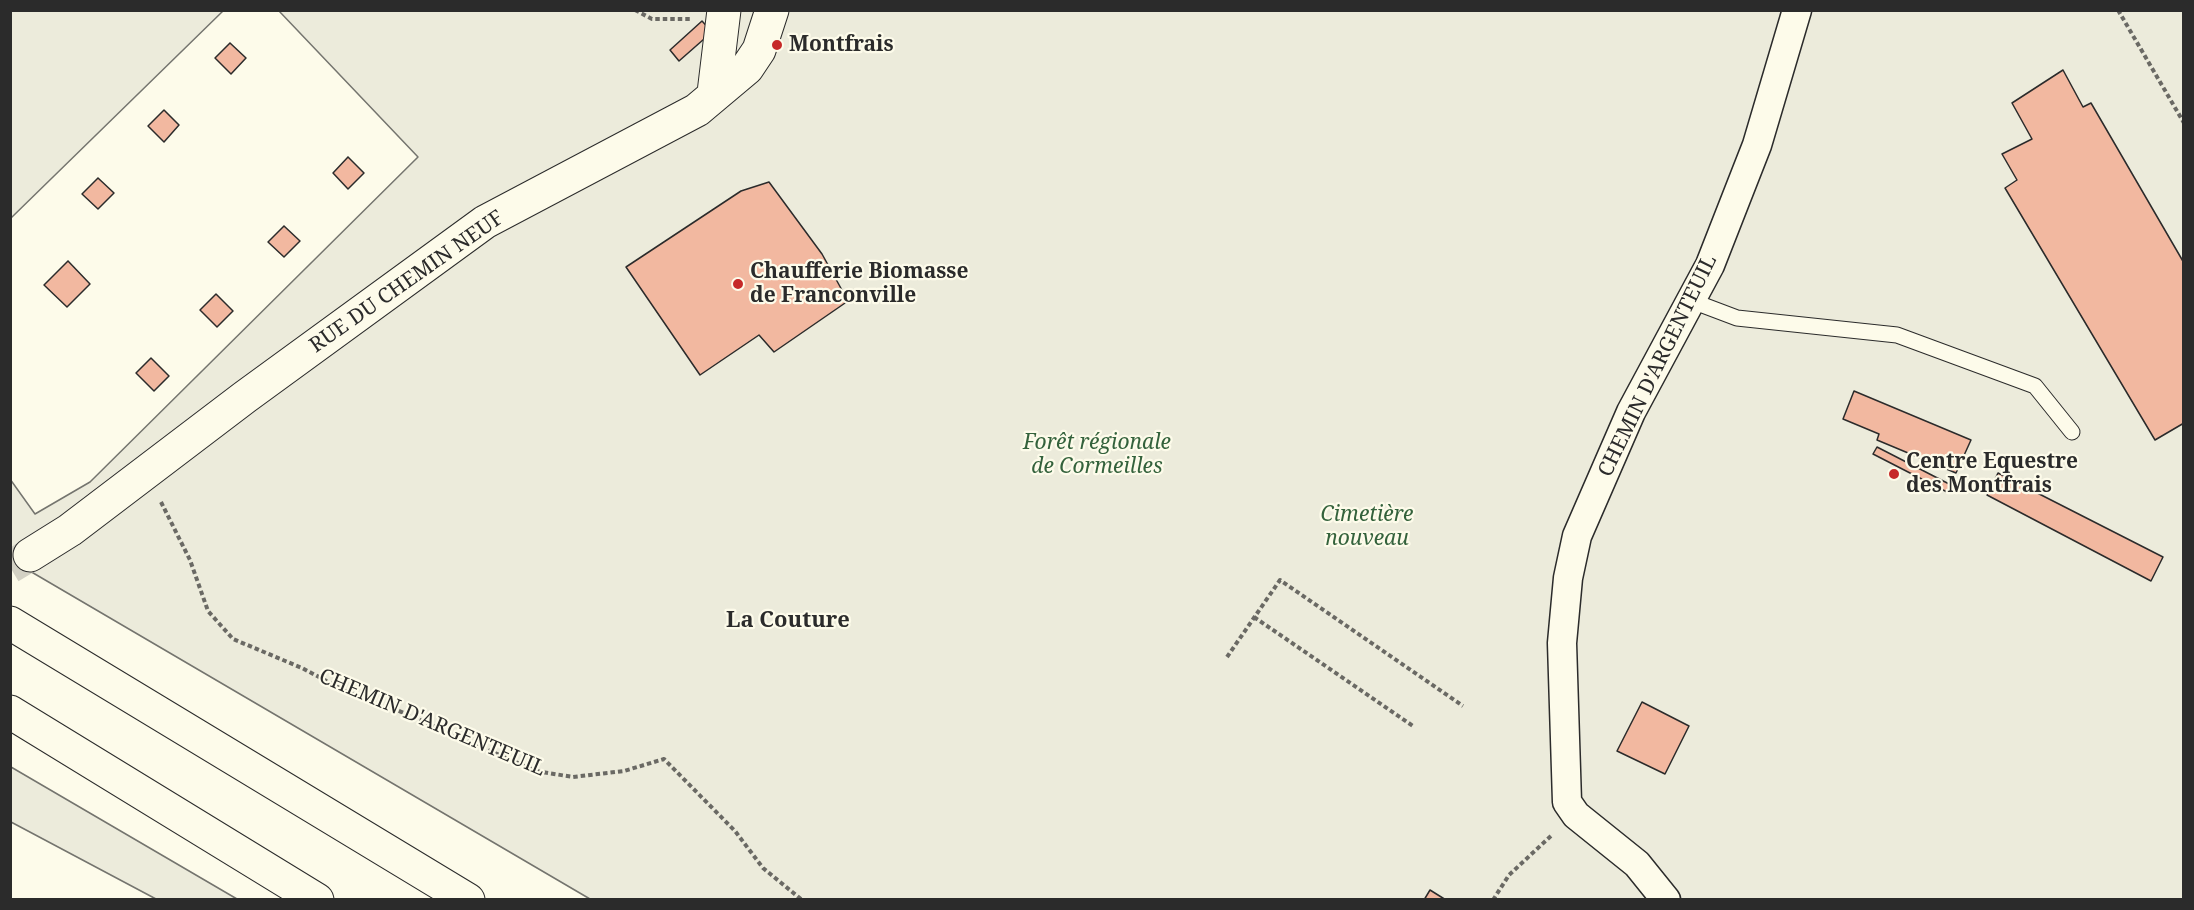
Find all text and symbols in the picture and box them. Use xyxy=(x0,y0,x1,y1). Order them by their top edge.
place label: Montfrais xyxy=(789,32,894,58)
marker: Montfrais xyxy=(770,38,784,52)
street label: RUE DU CHEMIN NEUF xyxy=(305,205,509,359)
street label: CHEMIN D'ARGENTEUIL xyxy=(1593,251,1723,481)
place label: Chaufferie Biomasse de Franconville xyxy=(750,259,968,309)
marker: Chaufferie Biomasse de Franconville xyxy=(731,277,745,291)
park label: Forêt régionale de Cormeilles xyxy=(1023,430,1171,480)
place label: Centre Equestre des Montfrais xyxy=(1906,449,2078,499)
marker: Centre Equestre des Montfrais xyxy=(1887,467,1901,481)
park label: Cimetière nouveau xyxy=(1321,502,1413,552)
district label: La Couture xyxy=(726,608,850,634)
street label: CHEMIN D'ARGENTEUIL xyxy=(315,664,549,782)

